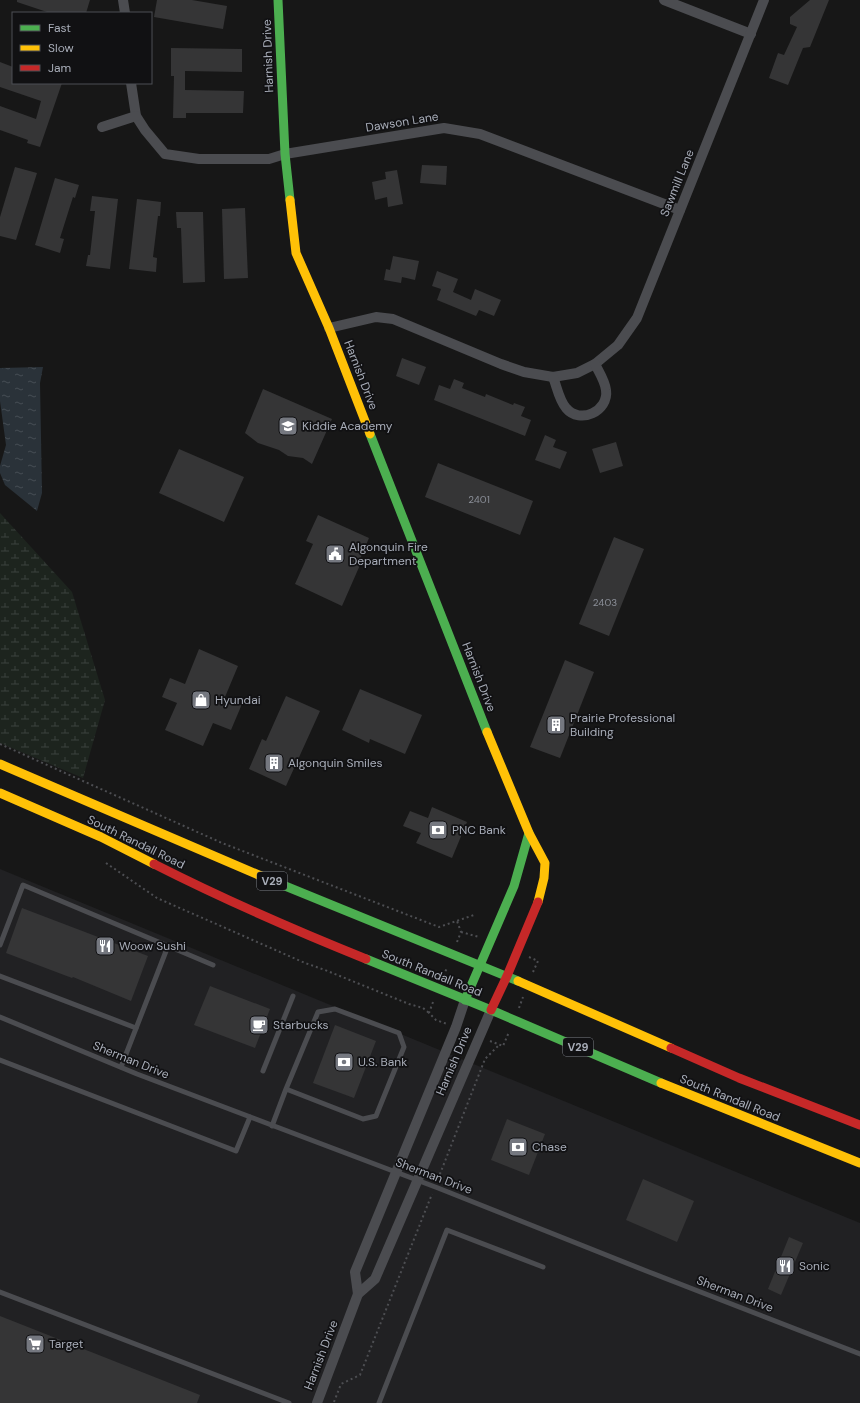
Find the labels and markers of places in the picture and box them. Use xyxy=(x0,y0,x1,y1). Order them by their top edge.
school or university icon: Kiddie Academy xyxy=(277,415,299,437)
place label: Kiddie Academy xyxy=(302,418,393,434)
place label: Algonquin Fire Department xyxy=(349,539,428,569)
public building icon: Algonquin Fire Department xyxy=(324,543,346,565)
shop icon: Hyundai xyxy=(190,689,212,711)
place label: Hyundai xyxy=(215,692,261,708)
place label: Prairie Professional Building xyxy=(570,710,675,740)
building icon: Prairie Professional Building xyxy=(545,714,567,736)
building icon: Algonquin Smiles xyxy=(263,752,285,774)
place label: Algonquin Smiles xyxy=(288,755,383,771)
bank icon: PNC Bank xyxy=(427,819,449,841)
place label: PNC Bank xyxy=(452,822,506,838)
restaurant icon: Woow Sushi xyxy=(94,935,116,957)
place label: Woow Sushi xyxy=(119,938,186,954)
cafe icon: Starbucks xyxy=(248,1014,270,1036)
place label: Starbucks xyxy=(273,1017,329,1033)
bank icon: U.S. Bank xyxy=(333,1051,355,1073)
place label: U.S. Bank xyxy=(358,1054,407,1070)
bank icon: Chase xyxy=(507,1136,529,1158)
place label: Chase xyxy=(532,1139,567,1155)
restaurant icon: Sonic xyxy=(774,1255,796,1277)
place label: Sonic xyxy=(799,1258,830,1274)
supermarket icon: Target xyxy=(24,1333,46,1355)
place label: Target xyxy=(49,1336,84,1352)

